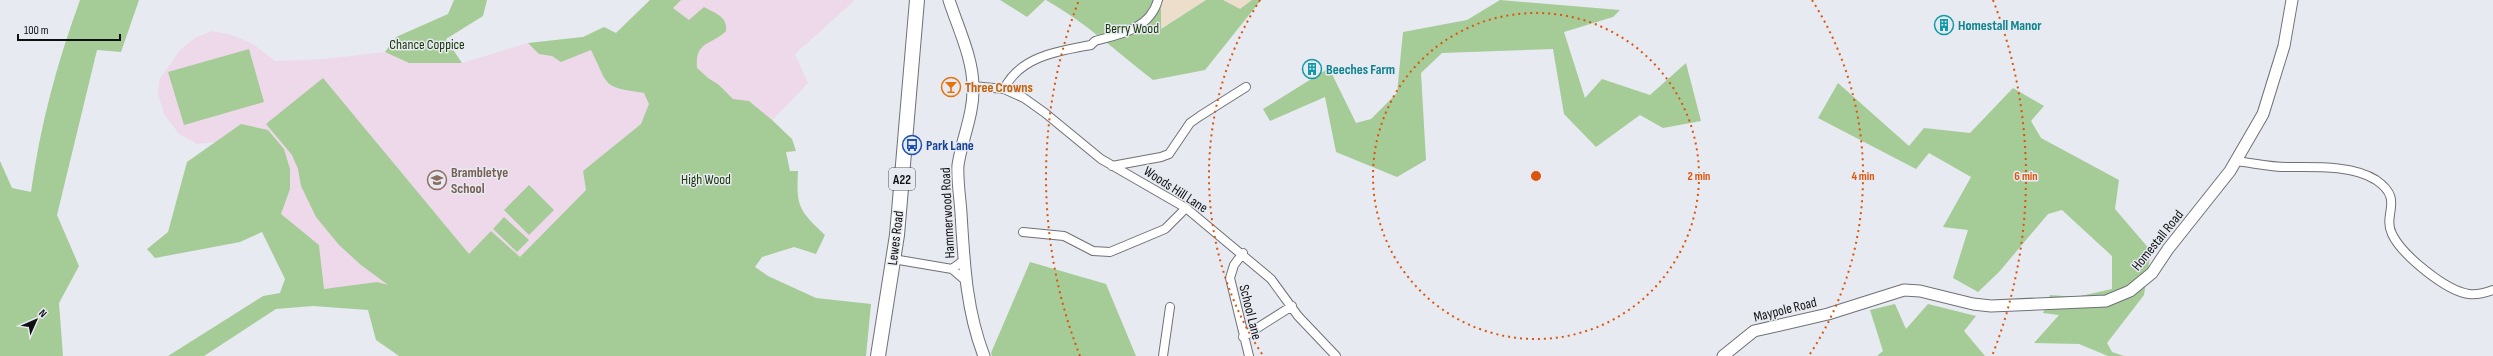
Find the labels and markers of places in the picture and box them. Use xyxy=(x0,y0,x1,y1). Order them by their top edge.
building icon: Homestall Manor xyxy=(1933,14,1955,36)
place label: Homestall Manor xyxy=(1958,17,2042,34)
building icon: Beeches Farm xyxy=(1301,58,1323,80)
place label: Beeches Farm xyxy=(1326,61,1395,78)
bar icon: Three Crowns xyxy=(940,76,962,98)
place label: Three Crowns xyxy=(965,79,1033,96)
bus stop icon: Park Lane xyxy=(901,134,923,156)
place label: Park Lane xyxy=(926,137,974,154)
place label: Brambletye School xyxy=(451,164,508,197)
school or university icon: Brambletye School xyxy=(426,169,448,191)
centre of rings xyxy=(1529,169,1543,183)

